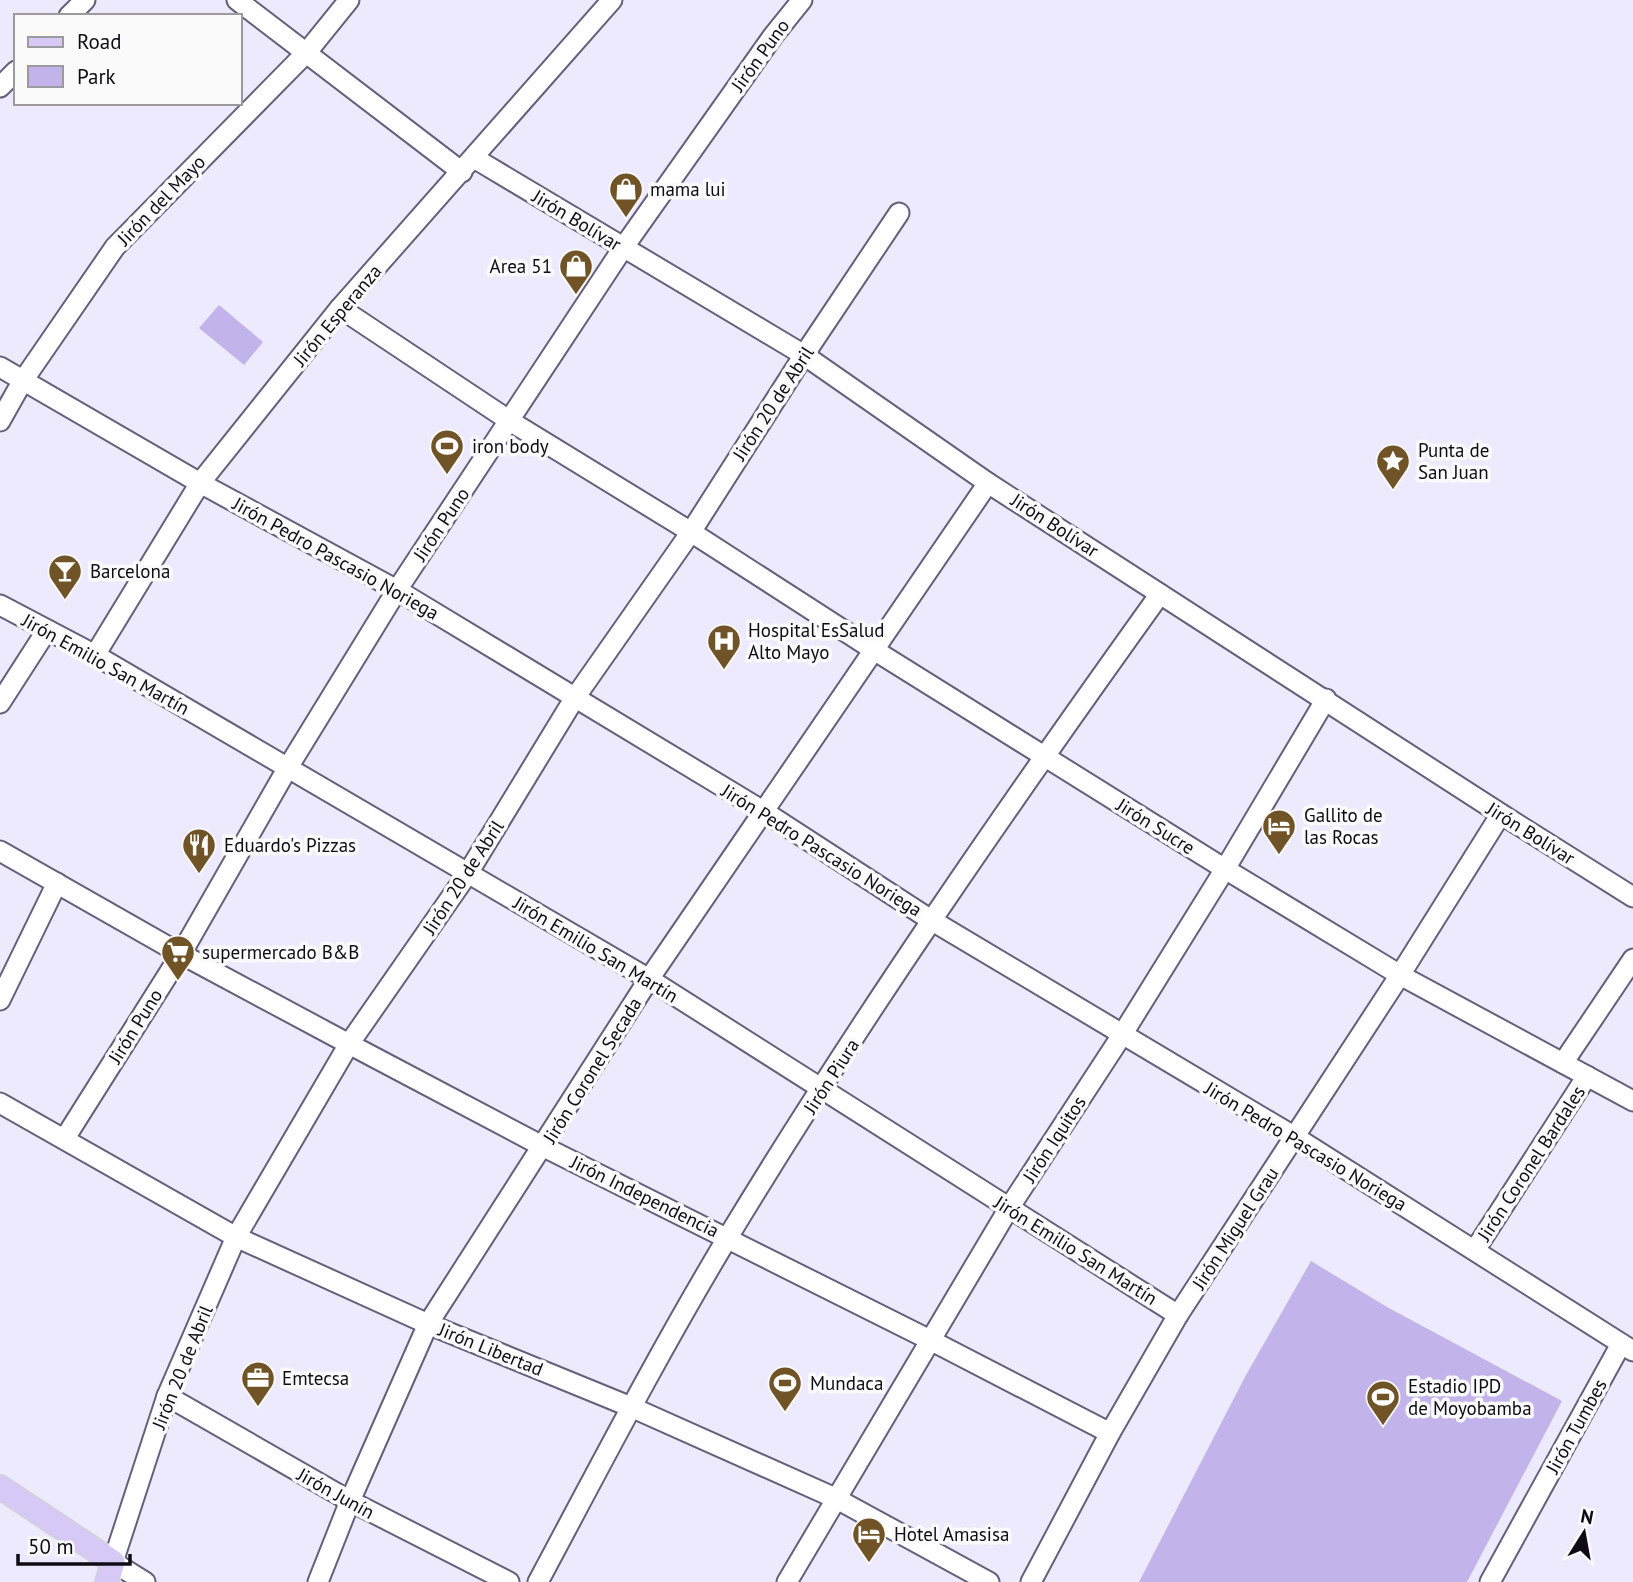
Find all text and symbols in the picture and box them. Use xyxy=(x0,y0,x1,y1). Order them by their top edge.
legend xyxy=(14,14,242,105)
street label: Jirón Puno xyxy=(725,14,794,97)
text: Road xyxy=(77,28,121,55)
text: Park xyxy=(77,63,116,90)
street label: Jirón del Mayo xyxy=(111,150,210,251)
shop icon: mama lui xyxy=(607,170,645,219)
place label: mama lui xyxy=(650,177,726,201)
street label: Jirón Bolívar xyxy=(527,184,626,256)
shop icon: Area 51 xyxy=(557,247,595,296)
place label: Area 51 xyxy=(490,254,552,278)
street label: Jirón Esperanza xyxy=(287,259,386,371)
street label: Jirón 20 de Abril xyxy=(727,341,819,465)
sports icon: iron body xyxy=(428,427,466,476)
place label: iron body xyxy=(472,434,549,458)
place label: Punta de San Juan xyxy=(1418,438,1489,484)
place icon: Punta de San Juan xyxy=(1374,442,1412,491)
street label: Jirón Puno xyxy=(407,483,474,566)
street label: Jirón Bolívar xyxy=(1006,487,1104,563)
street label: Jirón Pedro Pascasio Noriega xyxy=(228,491,443,625)
bar icon: Barcelona xyxy=(46,552,84,601)
place label: Barcelona xyxy=(90,559,170,583)
street label: Jirón Emilio San Martín xyxy=(17,608,194,720)
place label: Hospital EsSalud Alto Mayo xyxy=(748,618,885,664)
hospital icon: Hospital EsSalud Alto Mayo xyxy=(705,622,743,671)
street label: Jirón Pedro Pascasio Noriega xyxy=(717,778,927,922)
street label: Jirón Sucre xyxy=(1112,792,1200,859)
street label: Jirón Bolívar xyxy=(1482,796,1580,870)
place label: Gallito de las Rocas xyxy=(1304,803,1383,849)
hotel icon: Gallito de las Rocas xyxy=(1260,807,1298,856)
street label: Jirón 20 de Abril xyxy=(417,815,509,939)
restaurant icon: Eduardo's Pizzas xyxy=(180,826,218,875)
place label: Eduardo's Pizzas xyxy=(224,833,356,857)
street label: Jirón Emilio San Martín xyxy=(509,890,683,1008)
supermarket icon: supermercado B&B xyxy=(159,933,197,982)
place label: supermercado B&B xyxy=(202,940,359,964)
street label: Jirón Puno xyxy=(102,984,167,1069)
street label: Jirón Coronel Secada xyxy=(537,993,647,1148)
street label: Jirón Piura xyxy=(797,1034,864,1119)
street label: Jirón Pedro Pascasio Noriega xyxy=(1200,1076,1411,1216)
street label: Jirón Coronel Bardales xyxy=(1471,1081,1590,1246)
street label: Jirón Iquitos xyxy=(1017,1091,1091,1188)
street label: Jirón Independencia xyxy=(566,1149,723,1242)
street label: Jirón Miguel Grau xyxy=(1186,1162,1284,1295)
street label: Jirón Emilio San Martín xyxy=(989,1190,1162,1310)
street label: Jirón 20 de Abril xyxy=(146,1301,218,1433)
street label: Jirón Libertad xyxy=(434,1317,547,1381)
office icon: Emtecsa xyxy=(239,1359,277,1408)
sports icon: Mundaca xyxy=(766,1364,804,1413)
place label: Emtecsa xyxy=(282,1366,349,1390)
place label: Mundaca xyxy=(810,1371,883,1395)
place label: Estadio IPD de Moyobamba xyxy=(1408,1374,1532,1420)
street label: Jirón Tumbes xyxy=(1540,1375,1612,1478)
sports icon: Estadio IPD de Moyobamba xyxy=(1364,1378,1402,1427)
street label: Jirón Junín xyxy=(292,1462,379,1524)
north arrow xyxy=(1549,1498,1619,1568)
text: N xyxy=(1579,1503,1596,1529)
hotel icon: Hotel Amasisa xyxy=(850,1515,888,1564)
scale bar xyxy=(18,1522,130,1566)
place label: Hotel Amasisa xyxy=(894,1522,1009,1546)
text: 50 m xyxy=(28,1533,74,1560)

